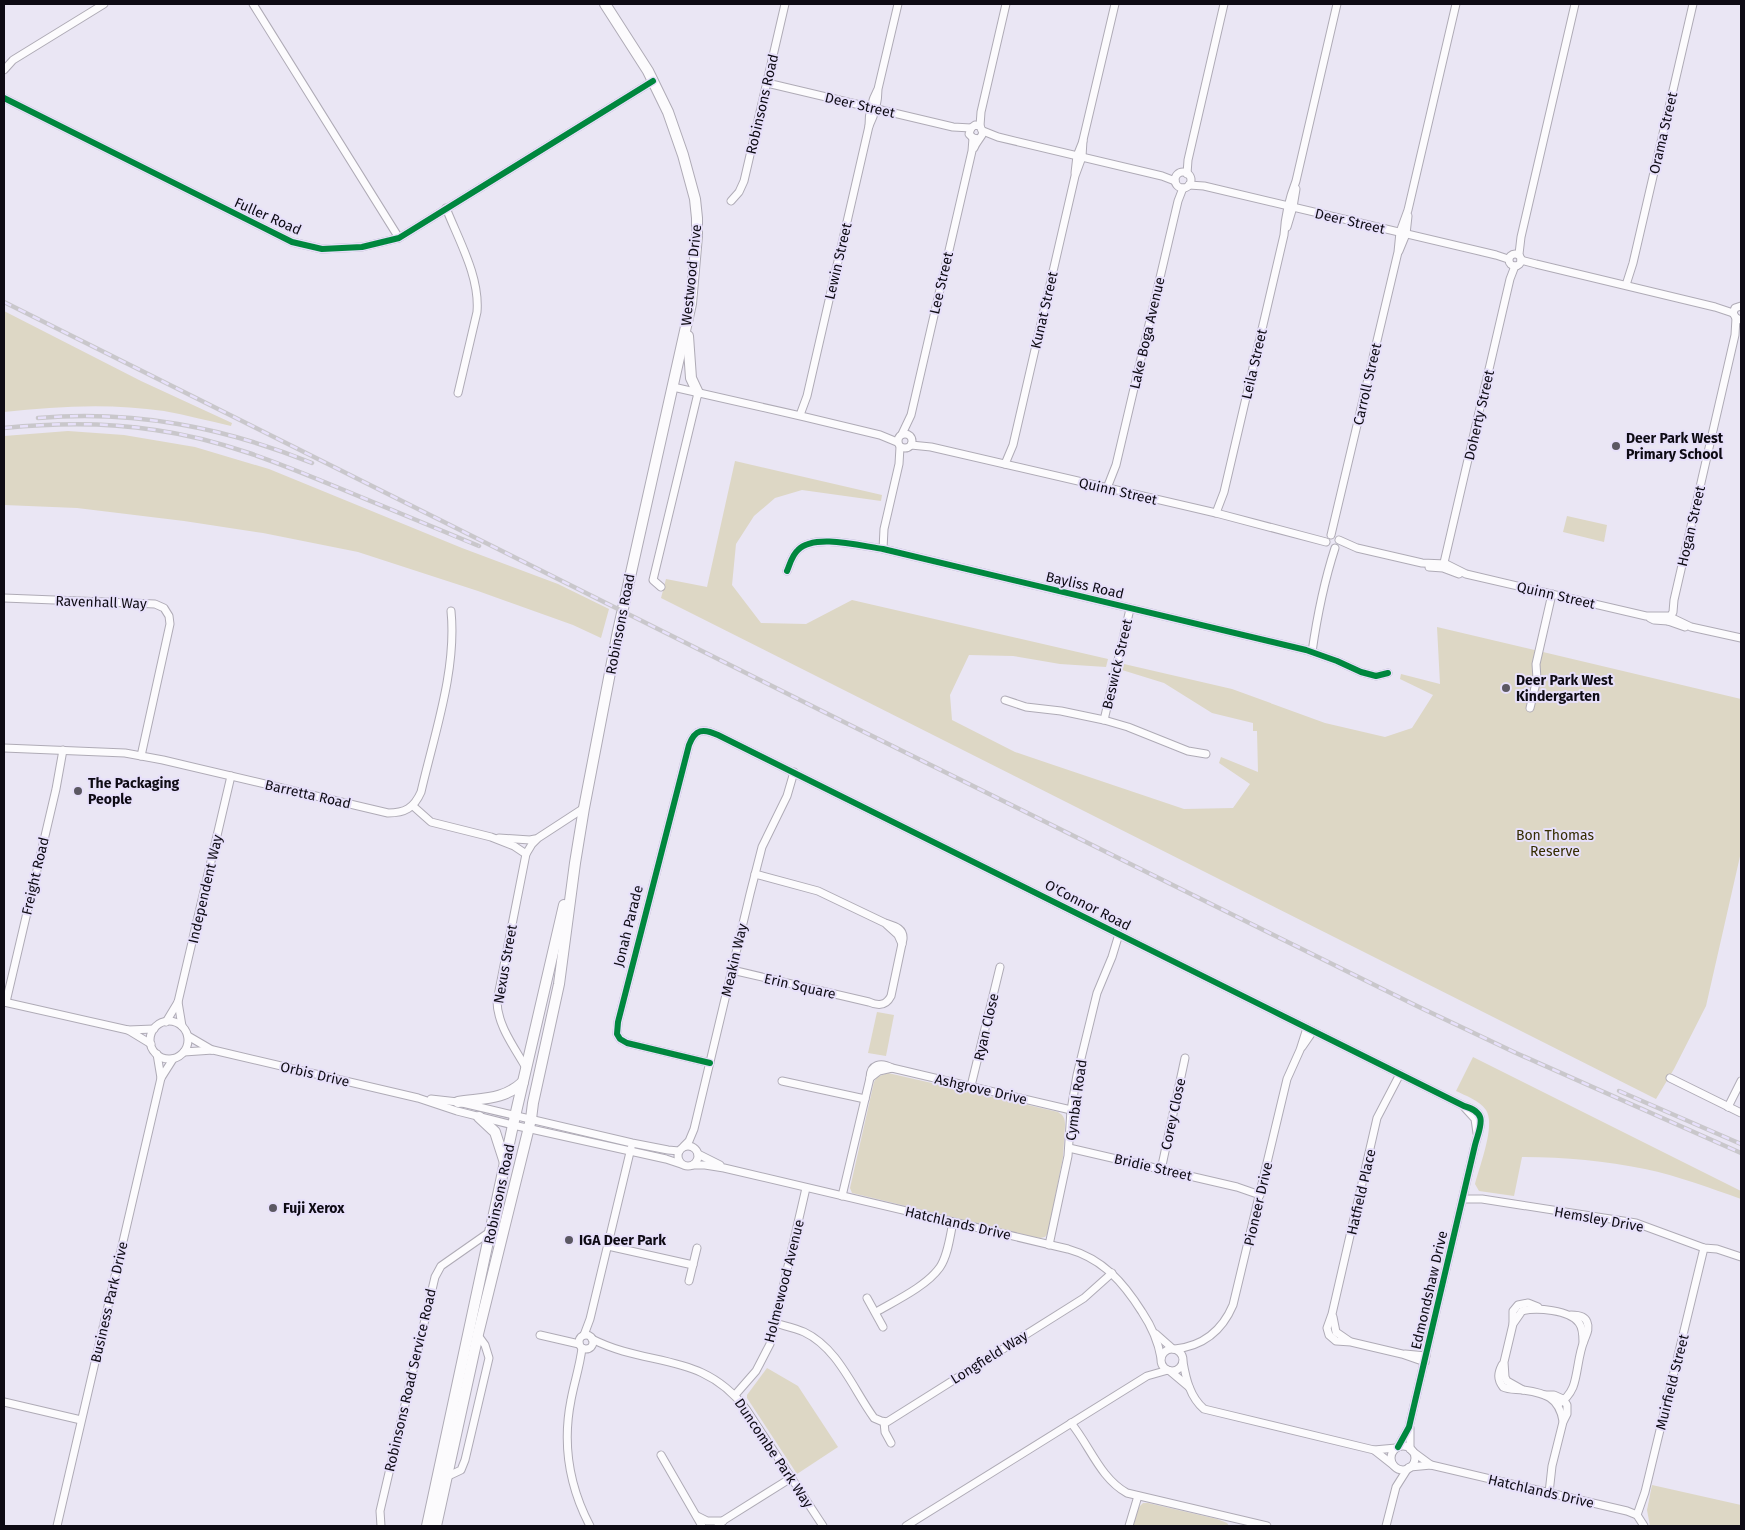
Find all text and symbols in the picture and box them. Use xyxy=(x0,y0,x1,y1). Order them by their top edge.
street label: Robinsons Road xyxy=(743,52,782,156)
street label: Deer Street xyxy=(823,89,897,122)
street label: Orama Street xyxy=(1646,90,1681,176)
street label: Fuller Road xyxy=(232,194,304,239)
street label: Deer Street xyxy=(1313,205,1387,238)
street label: Lewin Street xyxy=(821,220,856,301)
street label: Westwood Drive xyxy=(678,223,705,327)
street label: Lee Street xyxy=(926,249,957,316)
street label: Kunat Street xyxy=(1027,269,1062,350)
street label: Lake Boga Avenue xyxy=(1126,276,1169,391)
street label: Leila Street xyxy=(1238,326,1271,401)
street label: Carroll Street xyxy=(1350,340,1385,427)
street label: Doherty Street xyxy=(1461,367,1498,462)
place label: Deer Park West Primary School xyxy=(1626,430,1724,463)
marker: Deer Park West Primary School xyxy=(1610,440,1622,452)
street label: Quinn Street xyxy=(1077,474,1160,509)
street label: Hogan Street xyxy=(1674,483,1709,568)
street label: Bayliss Road xyxy=(1044,568,1126,603)
street label: Robinsons Road xyxy=(602,572,639,676)
street label: Quinn Street xyxy=(1515,578,1598,613)
street label: Ravenhall Way xyxy=(55,592,147,613)
street label: Beswick Street xyxy=(1099,616,1136,711)
place label: Deer Park West Kindergarten xyxy=(1516,672,1614,705)
marker: Deer Park West Kindergarten xyxy=(1500,682,1512,694)
place label: The Packaging People xyxy=(88,775,180,808)
street label: Barretta Road xyxy=(263,776,353,813)
marker: The Packaging People xyxy=(72,785,84,797)
park label: Bon Thomas Reserve xyxy=(1516,827,1595,860)
street label: Independent Way xyxy=(185,833,226,945)
street label: Freight Road xyxy=(18,835,53,917)
street label: O'Connor Road xyxy=(1042,876,1134,934)
street label: Jonah Parade xyxy=(610,883,647,969)
street label: Nexus Street xyxy=(490,922,521,1005)
street label: Meakin Way xyxy=(718,922,751,998)
street label: Erin Square xyxy=(762,970,837,1003)
street label: Ryan Close xyxy=(970,992,1003,1063)
street label: Orbis Drive xyxy=(279,1058,351,1091)
street label: Cymbal Road xyxy=(1062,1058,1091,1142)
street label: Ashgrove Drive xyxy=(933,1071,1029,1108)
street label: Corey Close xyxy=(1158,1077,1189,1152)
street label: Robinsons Road xyxy=(481,1142,518,1246)
street label: Hatfield Place xyxy=(1343,1147,1380,1237)
street label: Bridie Street xyxy=(1112,1150,1194,1185)
street label: Pioneer Drive xyxy=(1241,1160,1276,1248)
place label: Fuji Xerox xyxy=(283,1200,345,1217)
marker: Fuji Xerox xyxy=(267,1202,279,1214)
street label: Hatchlands Drive xyxy=(903,1203,1013,1244)
street label: Hemsley Drive xyxy=(1553,1203,1645,1236)
street label: Holmewood Avenue xyxy=(761,1218,808,1344)
street label: Edmondshaw Drive xyxy=(1408,1229,1451,1351)
place label: IGA Deer Park xyxy=(579,1232,666,1249)
marker: IGA Deer Park xyxy=(563,1234,575,1246)
street label: Business Park Drive xyxy=(87,1240,132,1364)
street label: Robinsons Road Service Road xyxy=(381,1287,440,1473)
street label: Longfield Way xyxy=(948,1327,1031,1388)
street label: Muirfield Street xyxy=(1652,1332,1693,1432)
street label: Duncombe Park Way xyxy=(731,1395,817,1511)
street label: Hatchlands Drive xyxy=(1486,1471,1596,1512)

